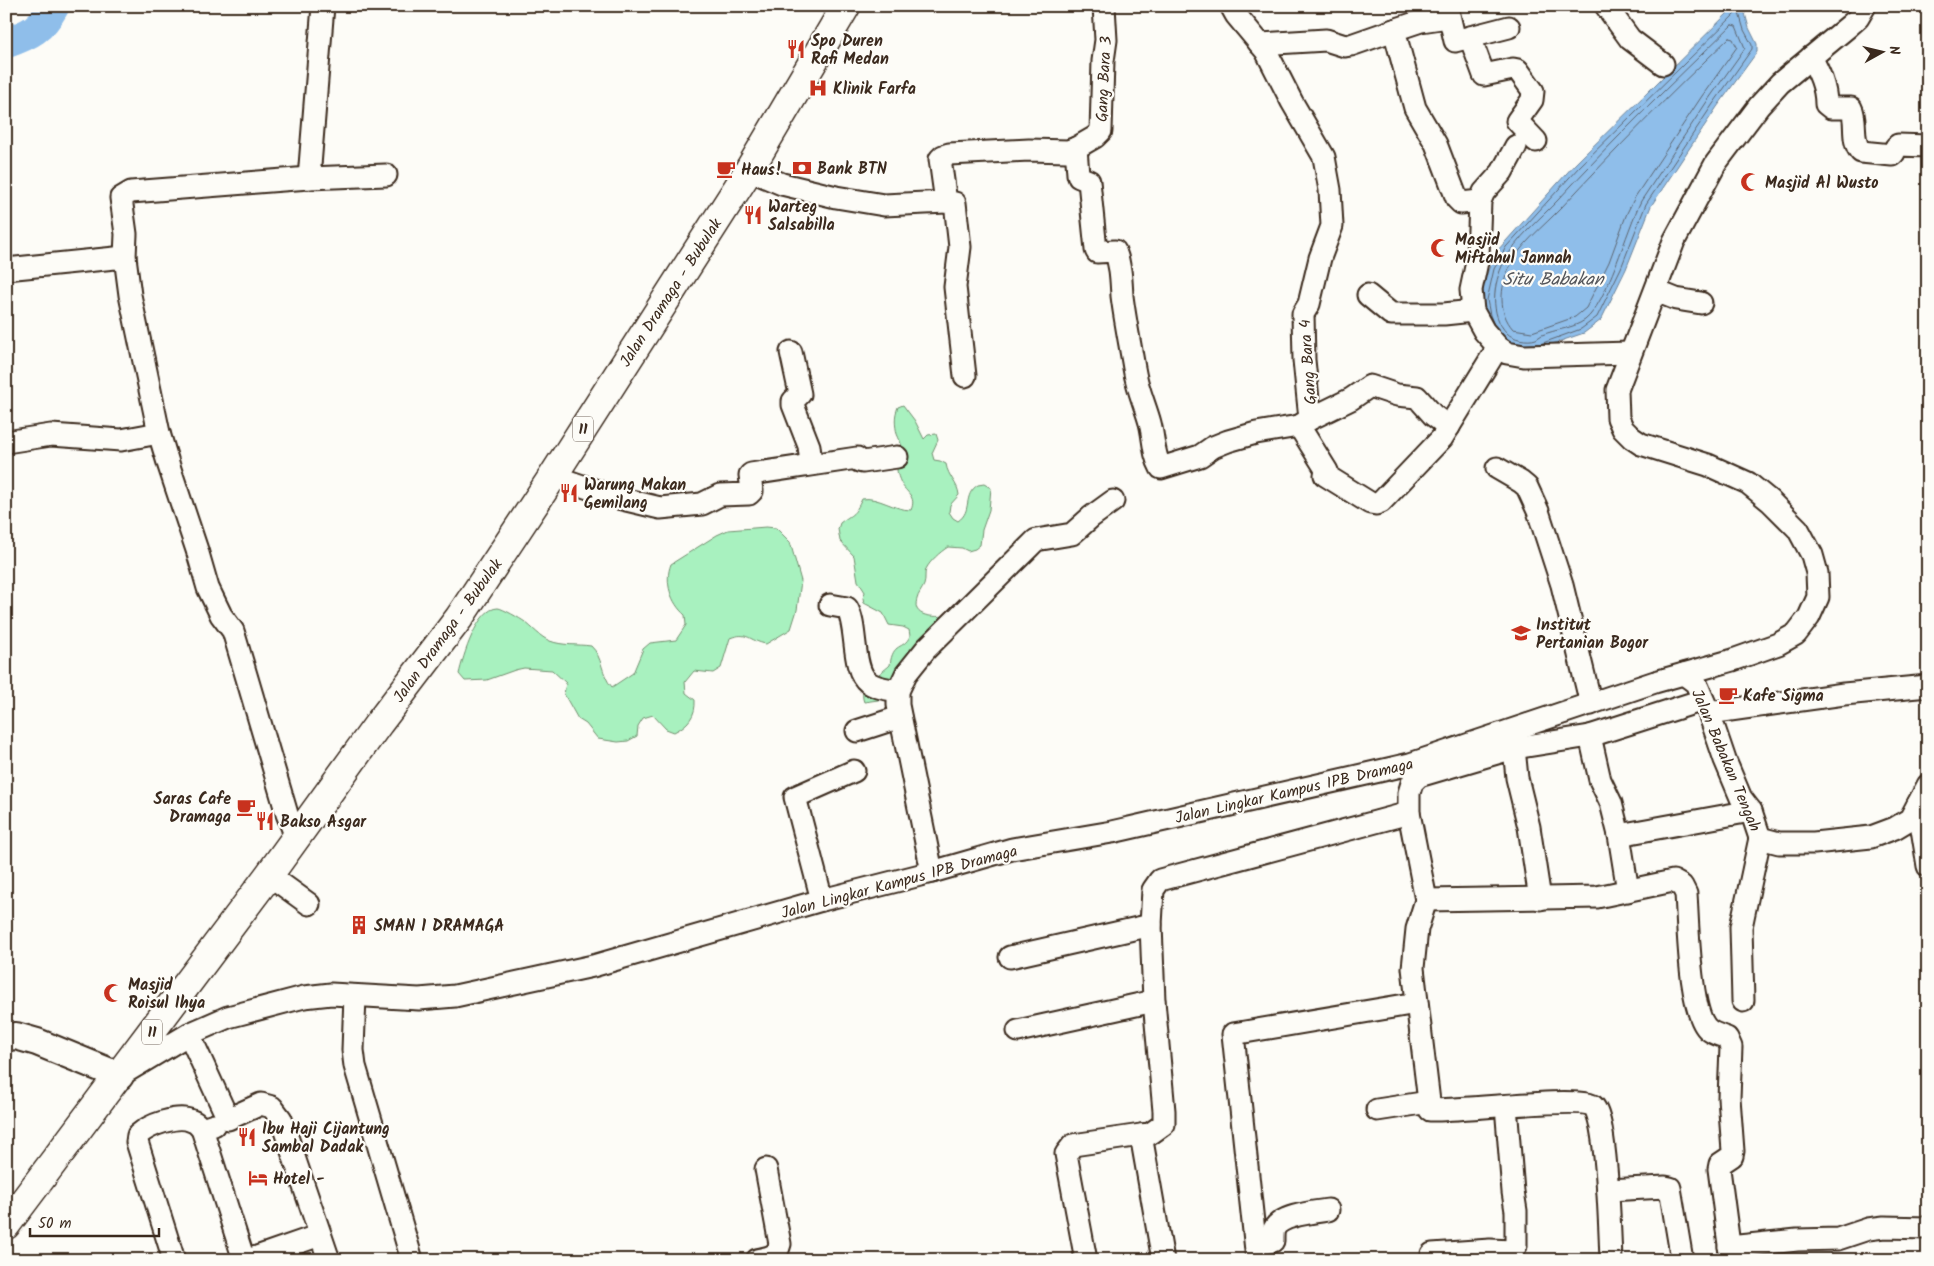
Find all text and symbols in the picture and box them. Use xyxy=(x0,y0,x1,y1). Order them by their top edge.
north arrow xyxy=(1856,28,1906,78)
place label: Spo Duren Rafi Medan xyxy=(811,29,889,72)
street label: Gang Bara 3 xyxy=(1090,36,1119,123)
restaurant icon: Spo Duren Rafi Medan xyxy=(785,38,807,60)
text: N xyxy=(1882,44,1905,56)
hospital icon: Klinik Farfa xyxy=(807,77,829,99)
place label: Klinik Farfa xyxy=(833,77,916,102)
bank icon: Bank BTN xyxy=(791,157,813,179)
place label: Bank BTN xyxy=(817,157,887,182)
cafe icon: Haus! xyxy=(715,158,737,180)
place label: Haus! xyxy=(741,158,782,183)
mosque icon: Masjid Al Wusto xyxy=(1739,171,1761,193)
place label: Masjid Al Wusto xyxy=(1765,171,1879,196)
place label: Warteg Salsabilla xyxy=(768,195,835,238)
restaurant icon: Warteg Salsabilla xyxy=(742,204,764,226)
street label: Jalan Dramaga - Bubulak xyxy=(614,213,729,372)
place label: Masjid Miftahul Jannah xyxy=(1455,228,1572,271)
mosque icon: Masjid Miftahul Jannah xyxy=(1429,237,1451,259)
water label: Situ Babakan xyxy=(1503,266,1605,295)
street label: Gang Bara 4 xyxy=(1293,318,1324,405)
road number: 11 xyxy=(573,416,593,442)
place label: Warung Makan Gemilang xyxy=(584,473,686,516)
restaurant icon: Warung Makan Gemilang xyxy=(558,482,580,504)
street label: Jalan Dramaga - Bubulak xyxy=(387,553,509,708)
place label: Institut Pertanian Bogor xyxy=(1536,613,1649,656)
school or university icon: Institut Pertanian Bogor xyxy=(1510,622,1532,644)
cafe icon: Kafe Sigma xyxy=(1717,684,1739,706)
place label: Kafe Sigma xyxy=(1743,684,1824,709)
street label: Jalan Babakan Tengah xyxy=(1684,685,1767,836)
street label: Jalan Lingkar Kampus IPB Dramaga xyxy=(1173,752,1416,831)
place label: Saras Cafe Dramaga xyxy=(154,787,231,830)
cafe icon: Saras Cafe Dramaga xyxy=(235,796,257,818)
restaurant icon: Bakso Asgar xyxy=(254,810,276,832)
place label: Bakso Asgar xyxy=(280,810,367,835)
street label: Jalan Lingkar Kampus IPB Dramaga xyxy=(778,839,1020,926)
building icon: SMAN 1 DRAMAGA xyxy=(348,914,370,936)
place label: SMAN 1 DRAMAGA xyxy=(374,914,504,939)
place label: Masjid Roisul Ihya xyxy=(128,973,205,1016)
mosque icon: Masjid Roisul Ihya xyxy=(102,982,124,1004)
road number: 11 xyxy=(142,1020,162,1044)
place label: Ibu Haji Cijantung Sambal Dadak xyxy=(262,1117,390,1160)
restaurant icon: Ibu Haji Cijantung Sambal Dadak xyxy=(236,1126,258,1148)
hotel icon: Hotel - xyxy=(247,1167,269,1189)
place label: Hotel - xyxy=(273,1167,325,1192)
scale bar xyxy=(30,1206,159,1238)
text: 50 m xyxy=(38,1212,72,1236)

